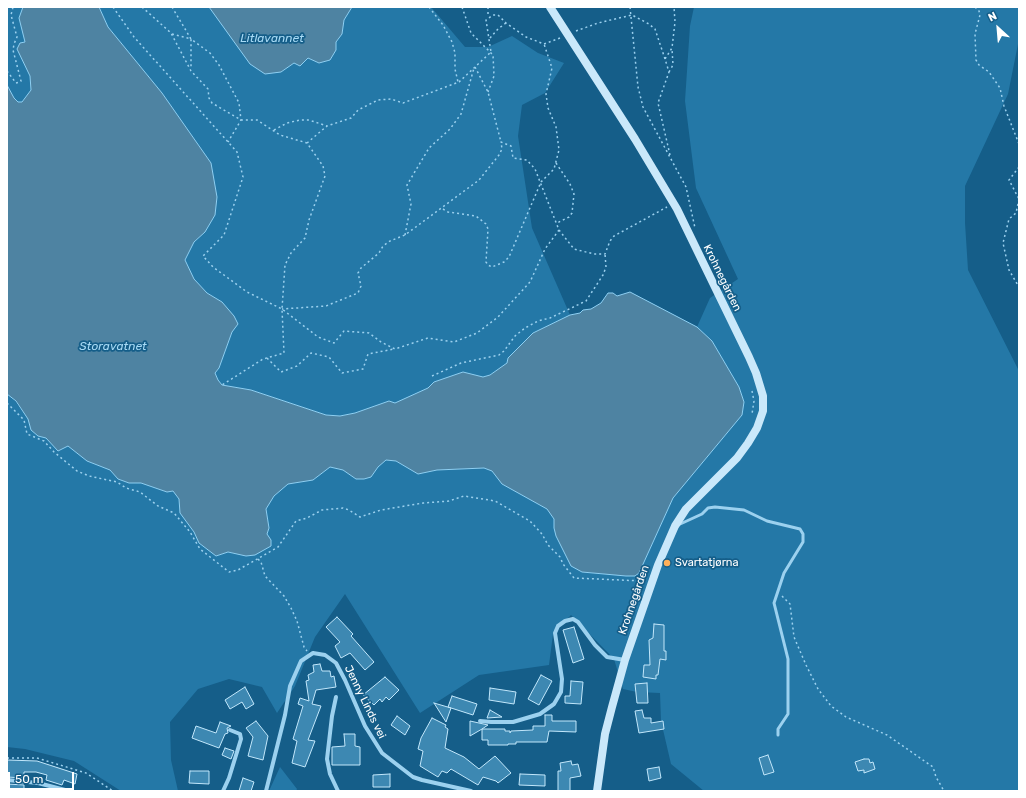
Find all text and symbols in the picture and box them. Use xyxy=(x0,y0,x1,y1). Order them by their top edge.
north arrow xyxy=(978,8,1018,48)
text: N xyxy=(986,9,999,24)
water label: Litlavannet xyxy=(240,32,304,46)
street label: Krohnegården xyxy=(700,242,744,314)
water label: Storavatnet xyxy=(79,340,147,354)
place label: Svartatjørna xyxy=(675,556,739,570)
marker: Svartatjørna xyxy=(662,558,672,568)
street label: Krohnegården xyxy=(616,564,652,636)
street label: Jenny Linds vei xyxy=(342,663,388,741)
scale bar xyxy=(10,764,76,790)
text: 50 m xyxy=(15,772,43,786)

